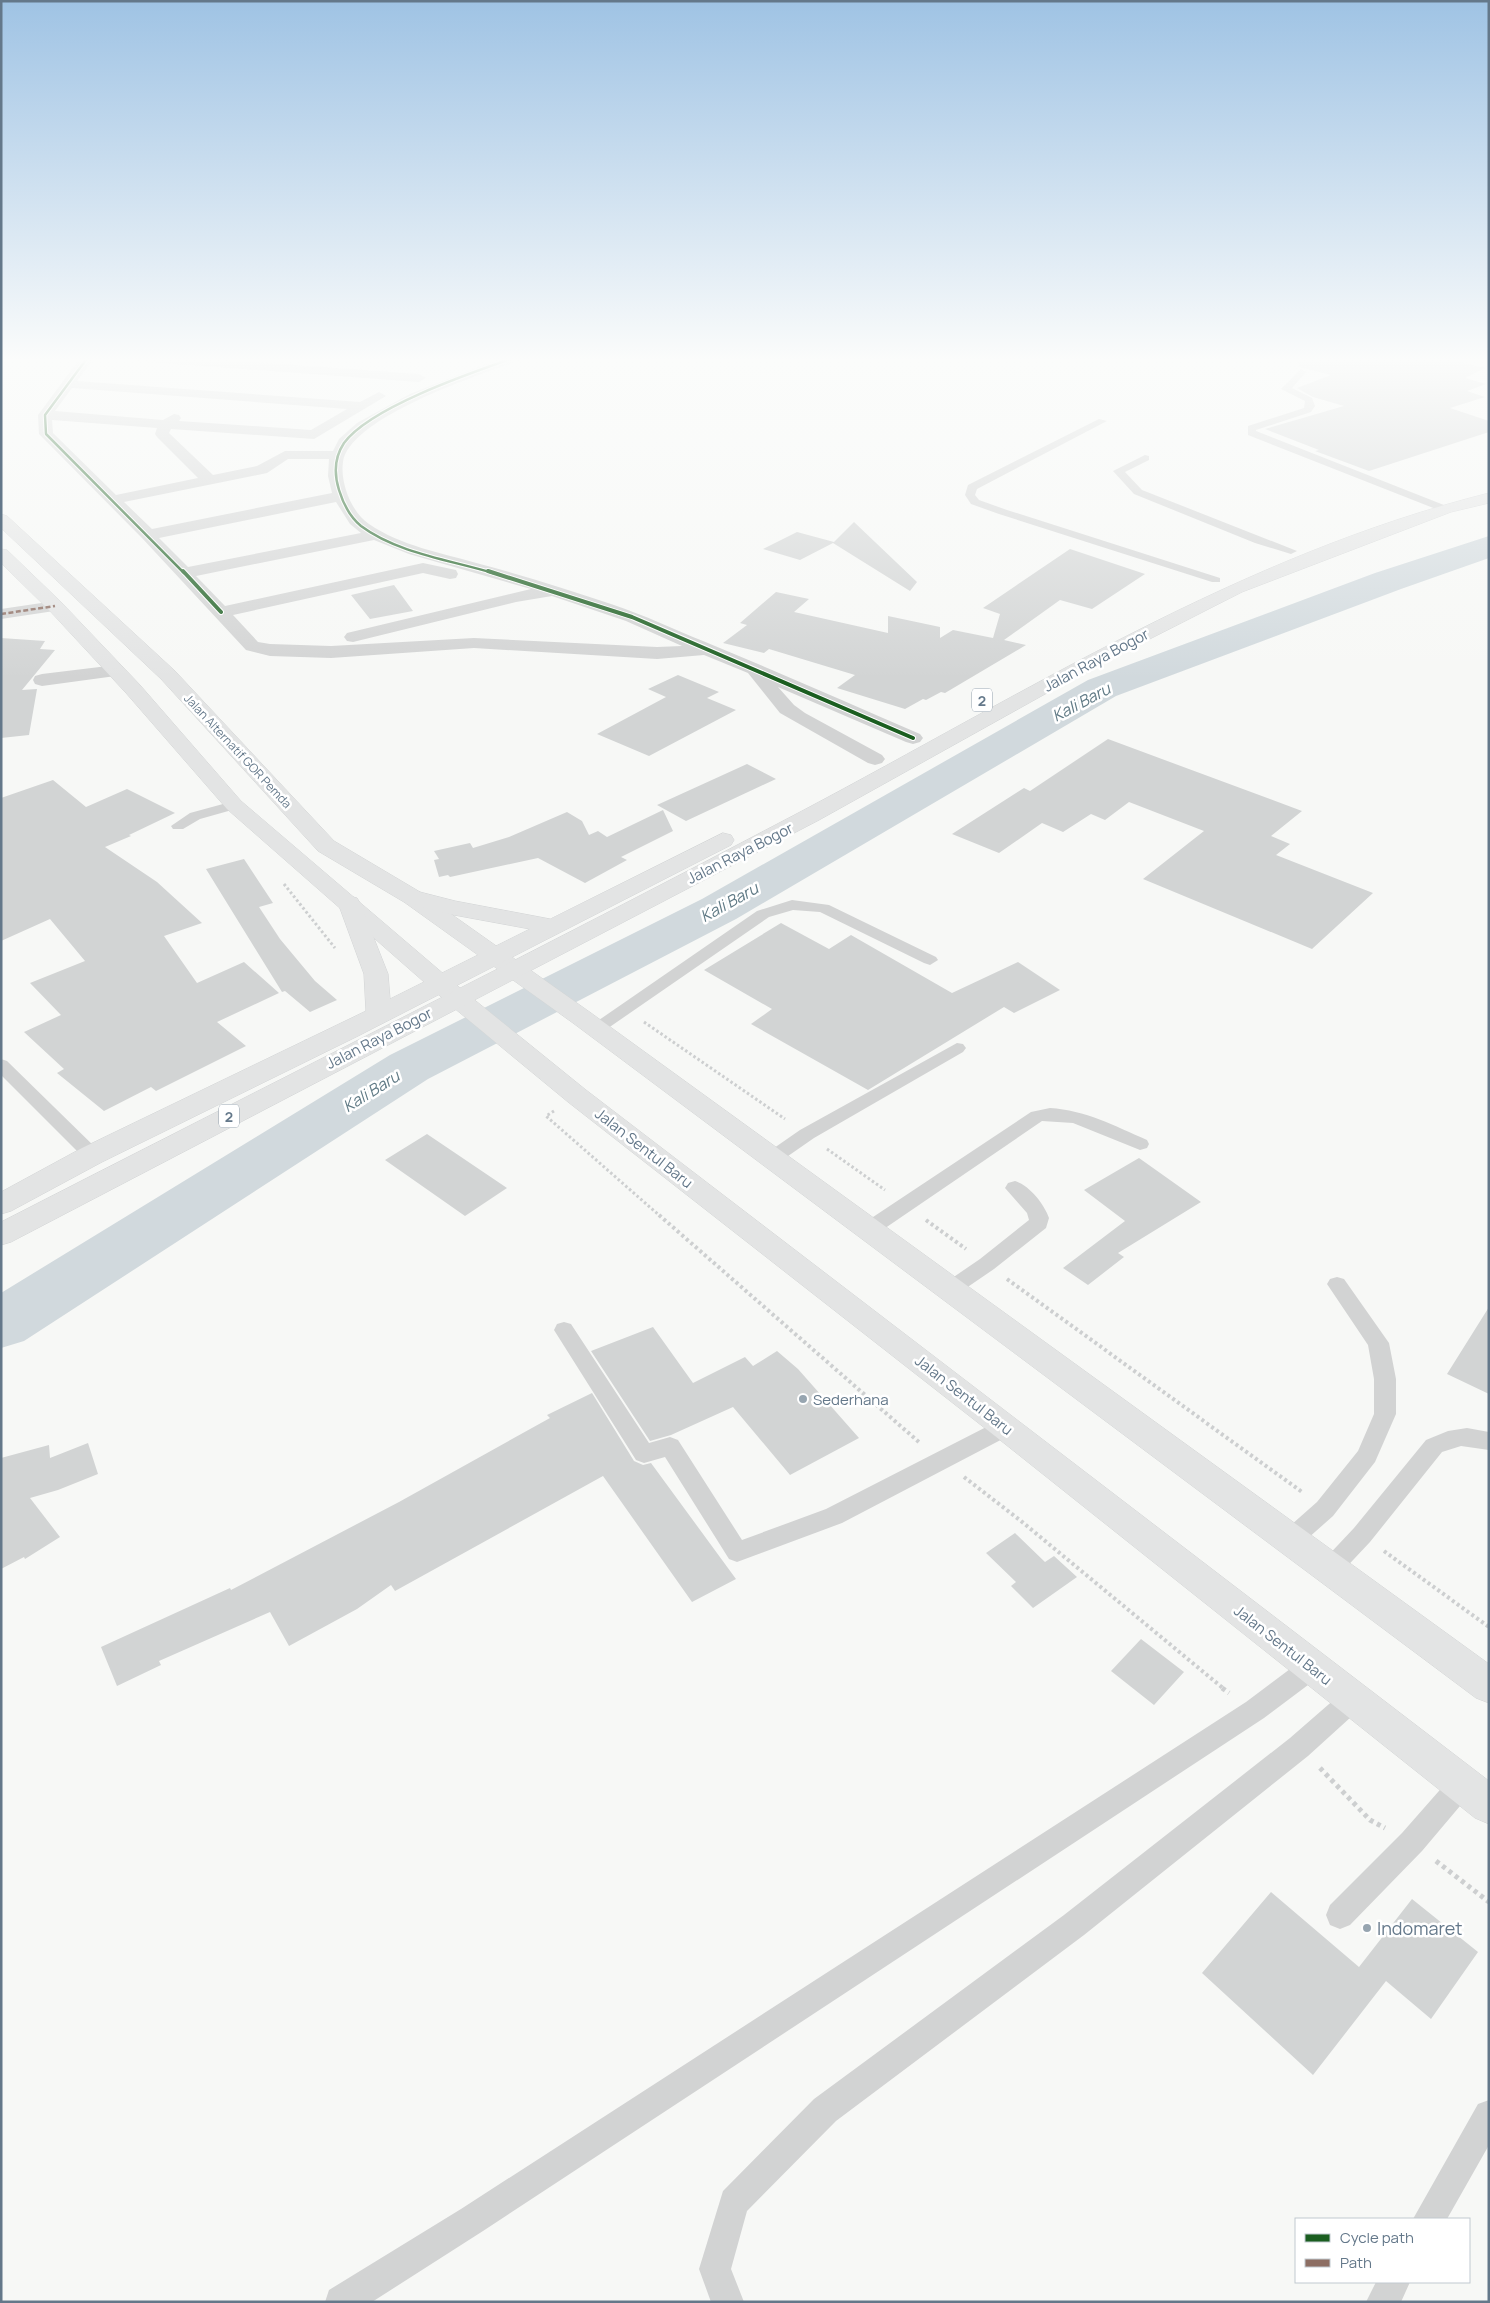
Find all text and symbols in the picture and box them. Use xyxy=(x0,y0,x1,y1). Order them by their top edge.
street label: Jalan Raya Bogor xyxy=(1040,623,1153,697)
water label: Kali Baru xyxy=(1048,677,1115,727)
road number: 2 xyxy=(972,688,992,712)
street label: Jalan Alternatif GOR Pemda xyxy=(180,690,296,812)
street label: Jalan Raya Bogor xyxy=(683,817,797,889)
water label: Kali Baru xyxy=(696,876,763,927)
street label: Jalan Raya Bogor xyxy=(322,1002,436,1074)
water label: Kali Baru xyxy=(338,1064,405,1117)
street label: Jalan Sentul Baru xyxy=(591,1103,697,1193)
road number: 2 xyxy=(219,1104,239,1128)
street label: Jalan Sentul Baru xyxy=(911,1350,1017,1440)
place label: Sederhana xyxy=(813,1389,889,1410)
marker: Sederhana xyxy=(797,1393,809,1405)
street label: Jalan Sentul Baru xyxy=(1230,1600,1336,1690)
place label: Indomaret xyxy=(1377,1916,1462,1940)
marker: Indomaret xyxy=(1361,1922,1373,1934)
legend xyxy=(1295,2218,1470,2283)
text: Cycle path xyxy=(1340,2227,1414,2248)
text: Path xyxy=(1340,2252,1372,2273)

